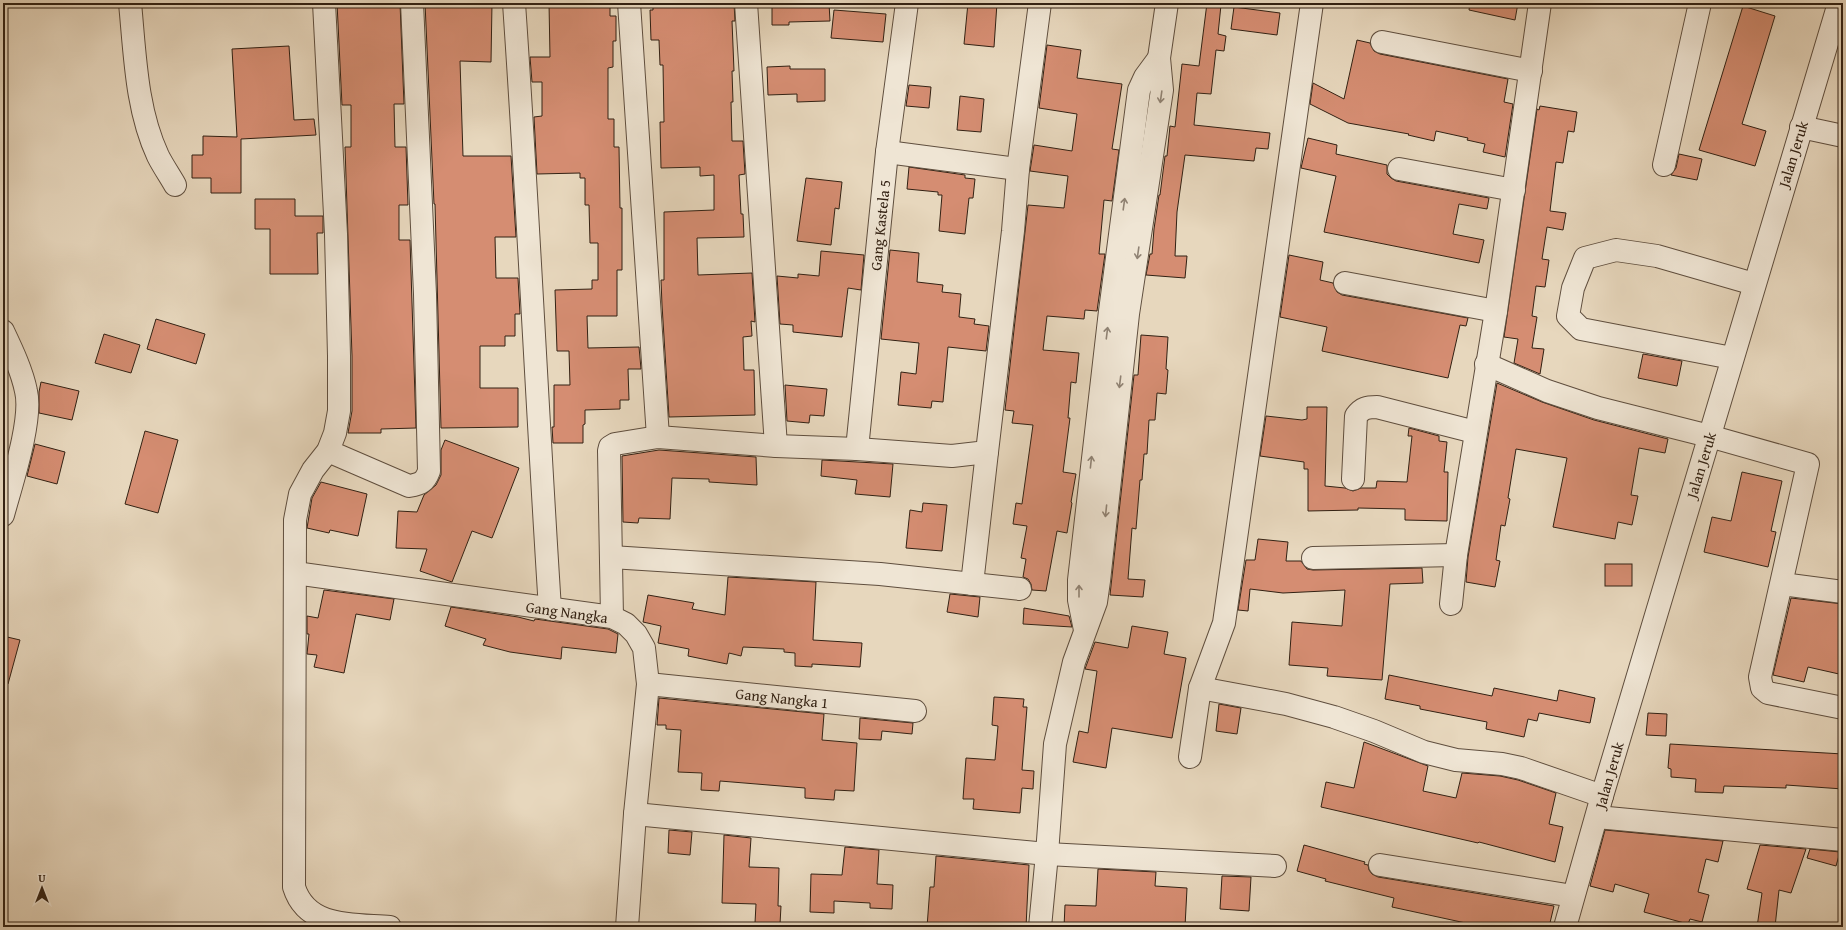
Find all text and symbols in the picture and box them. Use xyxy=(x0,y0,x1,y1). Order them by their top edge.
one-way arrow xyxy=(1157,90,1165,103)
street label: Jalan Jeruk xyxy=(1772,118,1813,192)
street label: Gang Kastela 5 xyxy=(865,179,895,271)
one-way arrow xyxy=(1120,198,1128,211)
one-way arrow xyxy=(1134,246,1142,259)
one-way arrow xyxy=(1103,327,1111,340)
one-way arrow xyxy=(1116,375,1124,388)
street label: Jalan Jeruk xyxy=(1680,429,1721,503)
one-way arrow xyxy=(1088,456,1095,469)
one-way arrow xyxy=(1103,504,1110,517)
one-way arrow xyxy=(1075,585,1083,598)
street label: Gang Nangka xyxy=(525,596,609,628)
street label: Gang Nangka 1 xyxy=(735,683,829,713)
street label: Jalan Jeruk xyxy=(1589,739,1629,813)
north arrow xyxy=(22,868,62,908)
text: U xyxy=(38,870,46,886)

